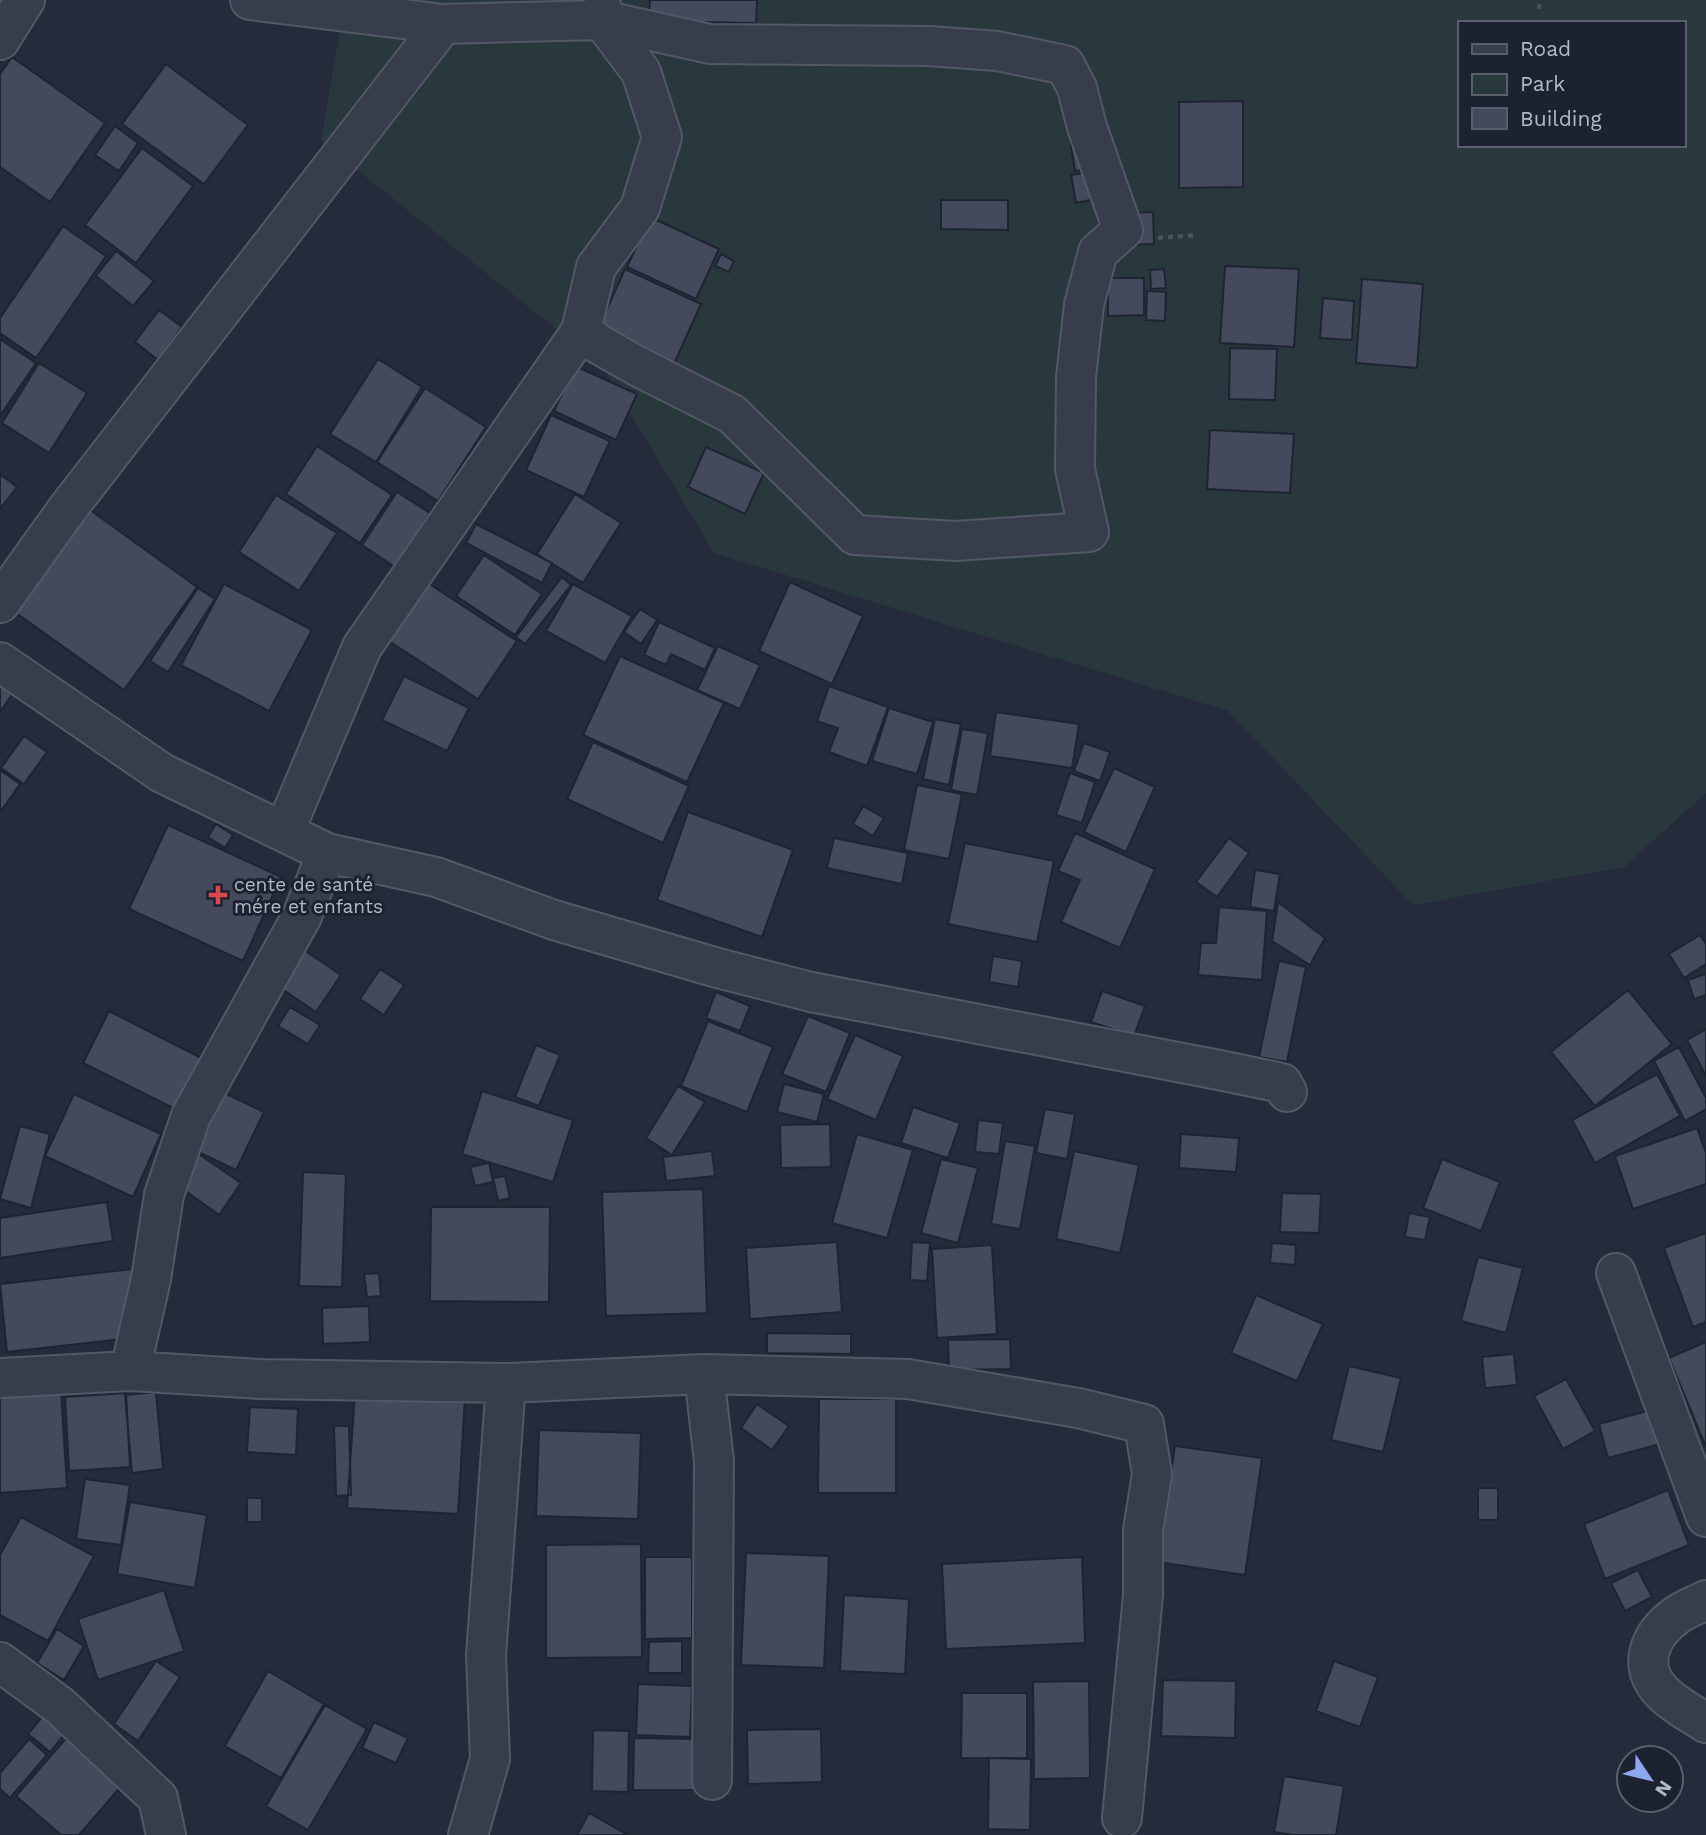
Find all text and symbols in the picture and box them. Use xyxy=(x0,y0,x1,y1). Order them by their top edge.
legend xyxy=(1458,21,1685,147)
text: Road xyxy=(1520,36,1571,61)
text: Park xyxy=(1520,71,1565,96)
text: Building xyxy=(1520,106,1602,131)
place label: cente de santé mére et enfants xyxy=(234,873,383,918)
marker: cente de santé mére et enfants xyxy=(208,885,228,905)
north arrow xyxy=(1615,1744,1685,1814)
text: N xyxy=(1650,1776,1677,1801)

